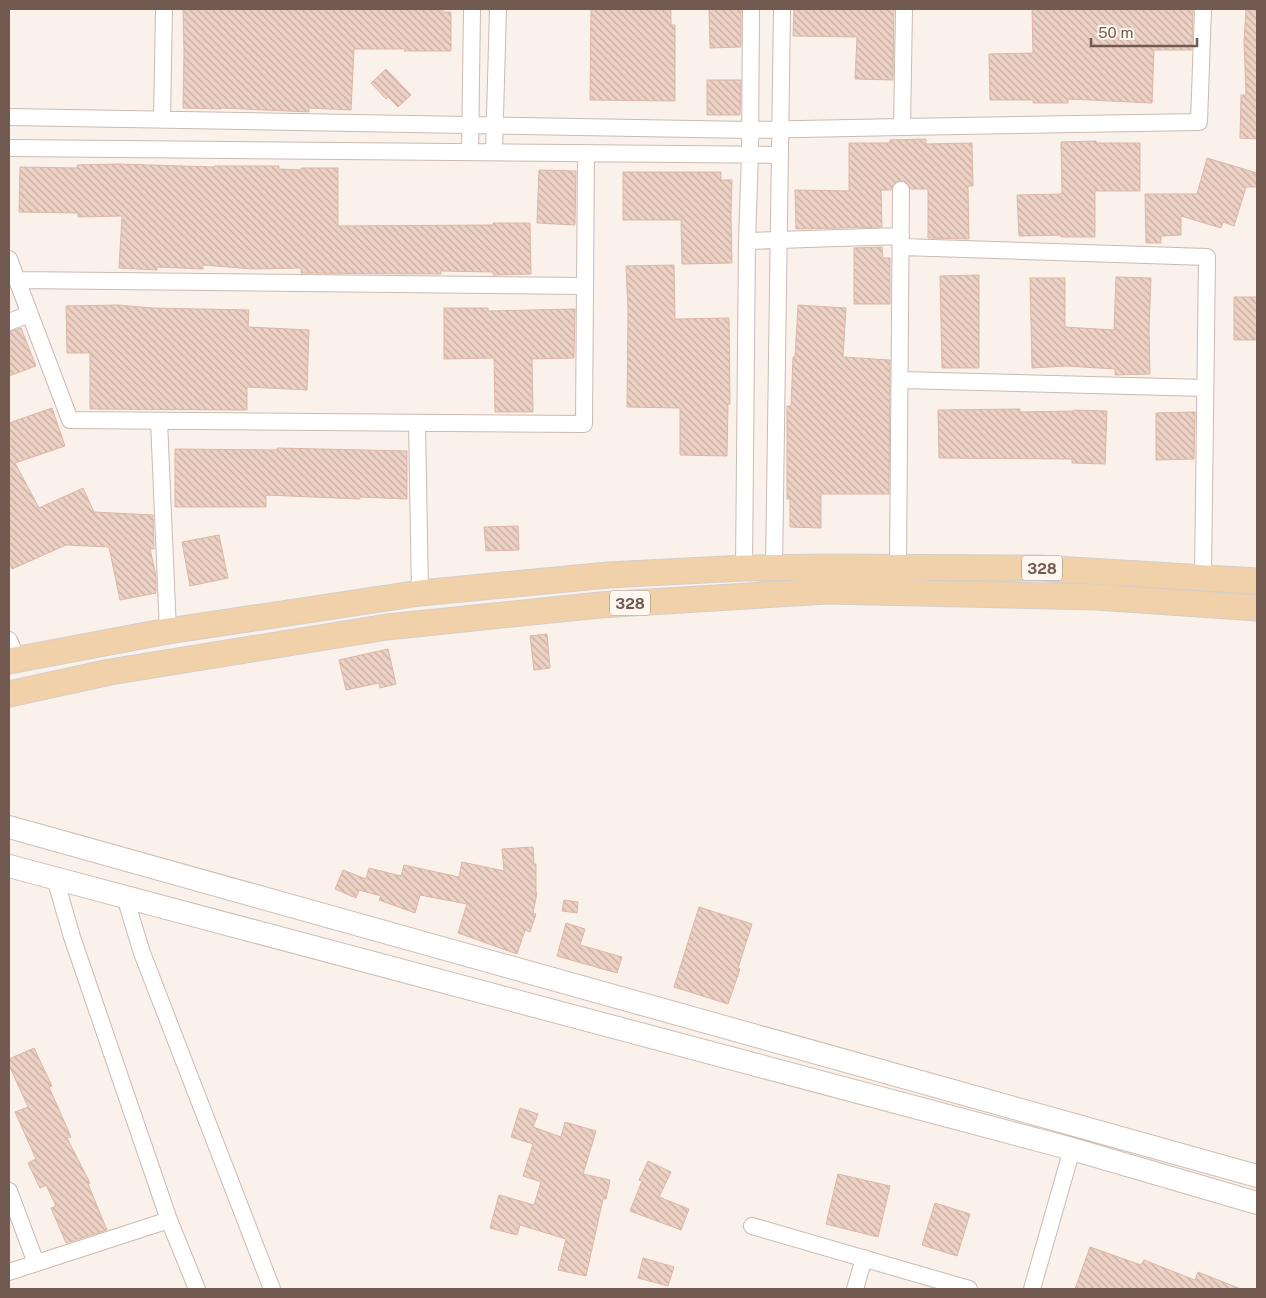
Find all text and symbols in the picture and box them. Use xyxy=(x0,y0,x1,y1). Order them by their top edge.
scale bar xyxy=(1091,15,1197,47)
text: 50 m xyxy=(1098,24,1133,41)
road number: 328 xyxy=(1022,556,1062,580)
road number: 328 xyxy=(610,590,650,616)

